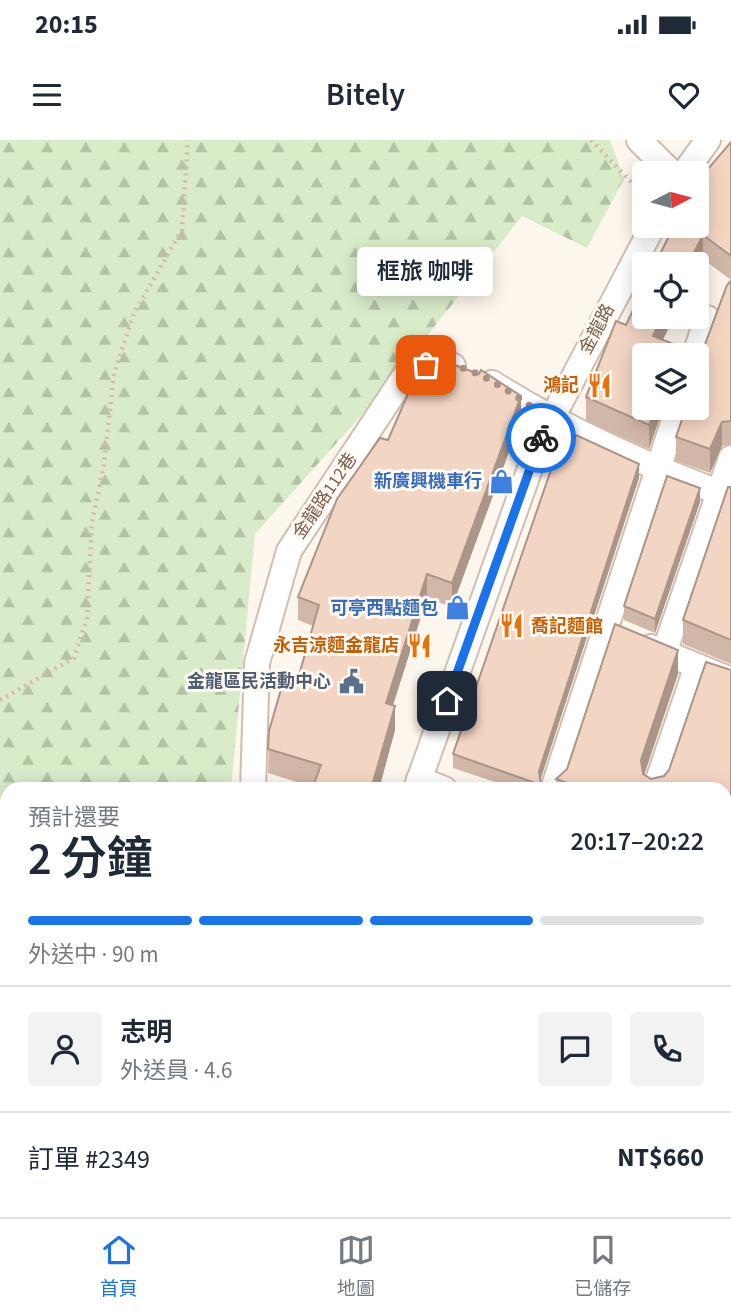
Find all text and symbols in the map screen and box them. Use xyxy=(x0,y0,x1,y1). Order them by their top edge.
text: 20:15 xyxy=(35,6,98,43)
text: Bitely xyxy=(326,72,405,118)
icon: menu xyxy=(28,76,66,114)
icon: heart xyxy=(665,76,703,114)
north arrow xyxy=(632,161,709,238)
map controls xyxy=(632,161,709,420)
callout: 框旅 咖啡 xyxy=(358,246,494,295)
button: locate xyxy=(632,252,709,329)
text: 框旅 咖啡 xyxy=(377,255,473,288)
street label: 金龍路 xyxy=(573,299,621,359)
pin xyxy=(396,335,456,395)
button: layers xyxy=(632,343,709,420)
icon: bag xyxy=(407,346,445,384)
restaurant icon: 鴻記 xyxy=(585,371,613,399)
place label: 鴻記 xyxy=(543,373,579,398)
courier xyxy=(506,403,576,473)
icon: bike xyxy=(522,419,560,457)
street label: 金龍路112巷 xyxy=(287,448,363,544)
shop icon: 新廣興機車行 xyxy=(488,467,516,495)
place label: 新廣興機車行 xyxy=(374,469,482,494)
shop icon: 可亭西點麵包 xyxy=(444,594,472,622)
place label: 可亭西點麵包 xyxy=(330,596,438,621)
restaurant icon: 喬記麵館 xyxy=(497,612,525,640)
place label: 喬記麵館 xyxy=(531,614,603,639)
restaurant icon: 永吉涼麵金龍店 xyxy=(405,631,433,659)
place label: 永吉涼麵金龍店 xyxy=(273,633,399,658)
public building icon: 金龍區民活動中心 xyxy=(337,667,365,695)
place label: 金龍區民活動中心 xyxy=(187,669,331,694)
pin xyxy=(417,671,477,731)
icon: home xyxy=(428,682,466,720)
text: 預計還要 xyxy=(28,801,120,834)
text: 20:17–20:22 xyxy=(571,823,704,860)
text: 2 分鐘 xyxy=(28,827,153,892)
text: 外送中 · 90 m xyxy=(28,938,158,971)
button: person xyxy=(28,1012,102,1086)
button: chat xyxy=(538,1012,612,1086)
button: phone xyxy=(630,1012,704,1086)
text: 志明 xyxy=(120,1014,172,1051)
text: 外送員 · 4.6 xyxy=(120,1054,233,1087)
text: NT$660 xyxy=(617,1139,704,1176)
text: 訂單 #2349 xyxy=(28,1141,150,1178)
tab: 首頁 xyxy=(100,1231,138,1303)
tab: 地圖 xyxy=(337,1231,375,1303)
tab: 已儲存 xyxy=(574,1231,631,1303)

